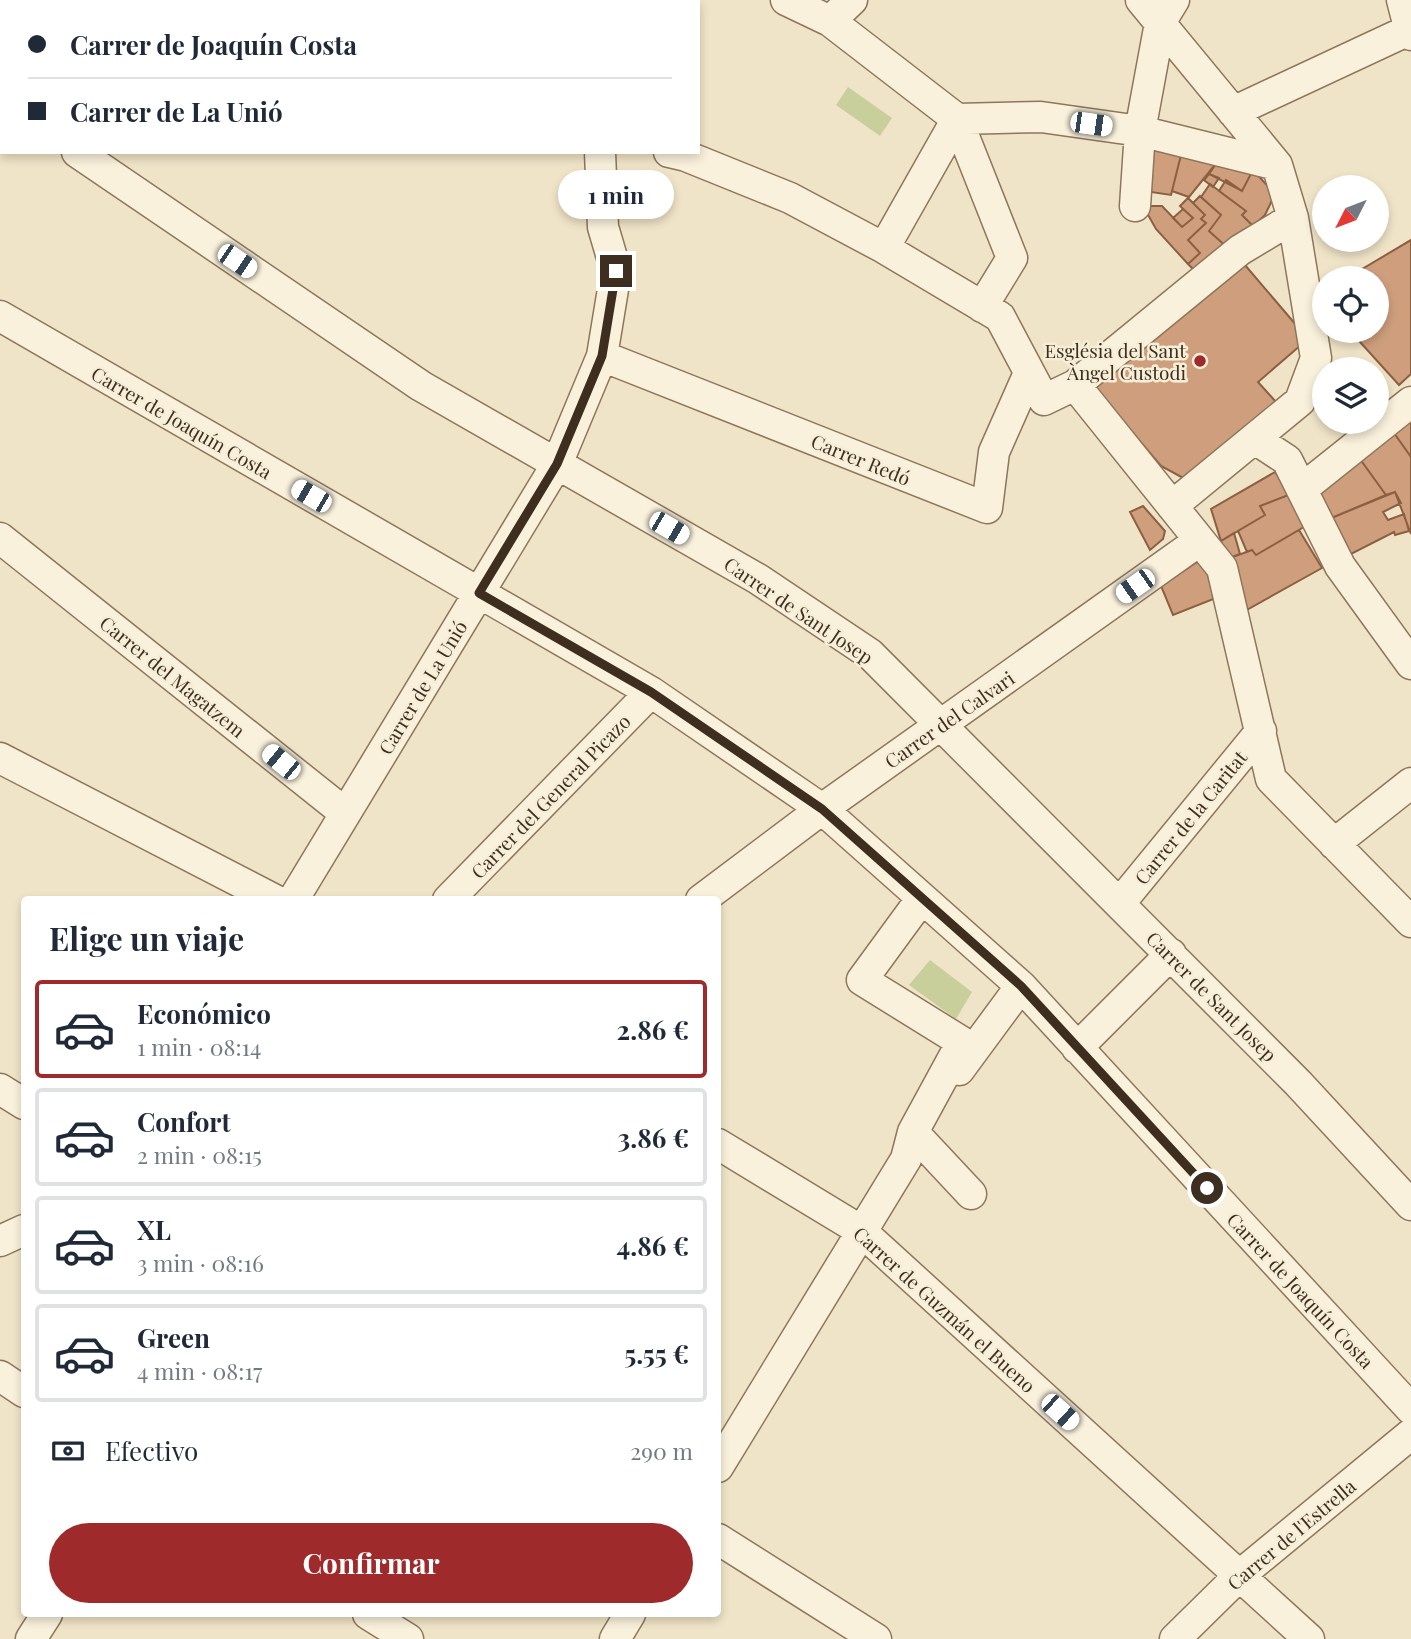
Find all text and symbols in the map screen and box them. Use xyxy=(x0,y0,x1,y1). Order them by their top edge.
text: Carrer de Joaquín Costa xyxy=(70,27,357,62)
text: Carrer de La Unió xyxy=(70,94,283,129)
car xyxy=(1069,111,1114,137)
callout: 1 min xyxy=(558,170,674,218)
north arrow xyxy=(1312,175,1390,252)
map controls xyxy=(1312,175,1389,434)
text: 1 min xyxy=(588,179,644,210)
car xyxy=(214,241,261,281)
route end xyxy=(600,255,632,287)
button: locate xyxy=(1312,266,1389,343)
place label: Església del Sant Àngel Custodi xyxy=(1044,337,1186,385)
marker: Església del Sant Àngel Custodi xyxy=(1192,353,1208,369)
button: layers xyxy=(1312,357,1389,434)
street label: Carrer de Joaquín Costa xyxy=(87,360,277,485)
street label: Carrer Redó xyxy=(808,427,914,491)
car xyxy=(288,476,335,516)
car xyxy=(646,508,693,548)
street label: Carrer de Sant Josep xyxy=(719,550,879,670)
car xyxy=(1112,565,1159,607)
street label: Carrer del Magatzem xyxy=(95,609,251,743)
street label: Carrer de La Unió xyxy=(372,615,472,759)
street label: Carrer del Calvari xyxy=(879,664,1019,774)
street label: Carrer del General Picazo xyxy=(465,708,635,884)
car xyxy=(259,741,304,783)
street label: Carrer de la Caritat xyxy=(1128,744,1252,889)
text: Elige un viaje xyxy=(49,916,244,959)
street label: Carrer de Sant Josep xyxy=(1141,925,1283,1067)
text: Económico xyxy=(137,996,271,1031)
icon: car xyxy=(53,998,116,1061)
text: 2.86 € xyxy=(617,1012,689,1047)
text: 1 min · 08:14 xyxy=(137,1031,261,1062)
text: Confort xyxy=(137,1104,231,1139)
icon: car xyxy=(53,1106,116,1169)
text: 3.86 € xyxy=(617,1120,689,1155)
text: 2 min · 08:15 xyxy=(137,1139,262,1170)
route start xyxy=(1191,1172,1223,1204)
street label: Carrer de Joaquín Costa xyxy=(1222,1206,1380,1374)
text: XL xyxy=(137,1212,171,1247)
icon: car xyxy=(53,1214,116,1277)
street label: Carrer de Guzmán el Bueno xyxy=(848,1220,1042,1398)
text: 4.86 € xyxy=(616,1228,689,1263)
text: 3 min · 08:16 xyxy=(137,1247,264,1278)
text: Green xyxy=(137,1320,210,1355)
icon: car xyxy=(53,1322,116,1385)
text: 5.55 € xyxy=(624,1336,689,1371)
text: 4 min · 08:17 xyxy=(137,1355,262,1386)
car xyxy=(1038,1390,1083,1434)
icon: cash xyxy=(49,1432,87,1470)
text: Efectivo xyxy=(105,1433,198,1468)
text: 290 m xyxy=(630,1435,693,1466)
street label: Carrer de l'Estrella xyxy=(1221,1472,1361,1595)
button: Confirmar xyxy=(49,1523,693,1603)

